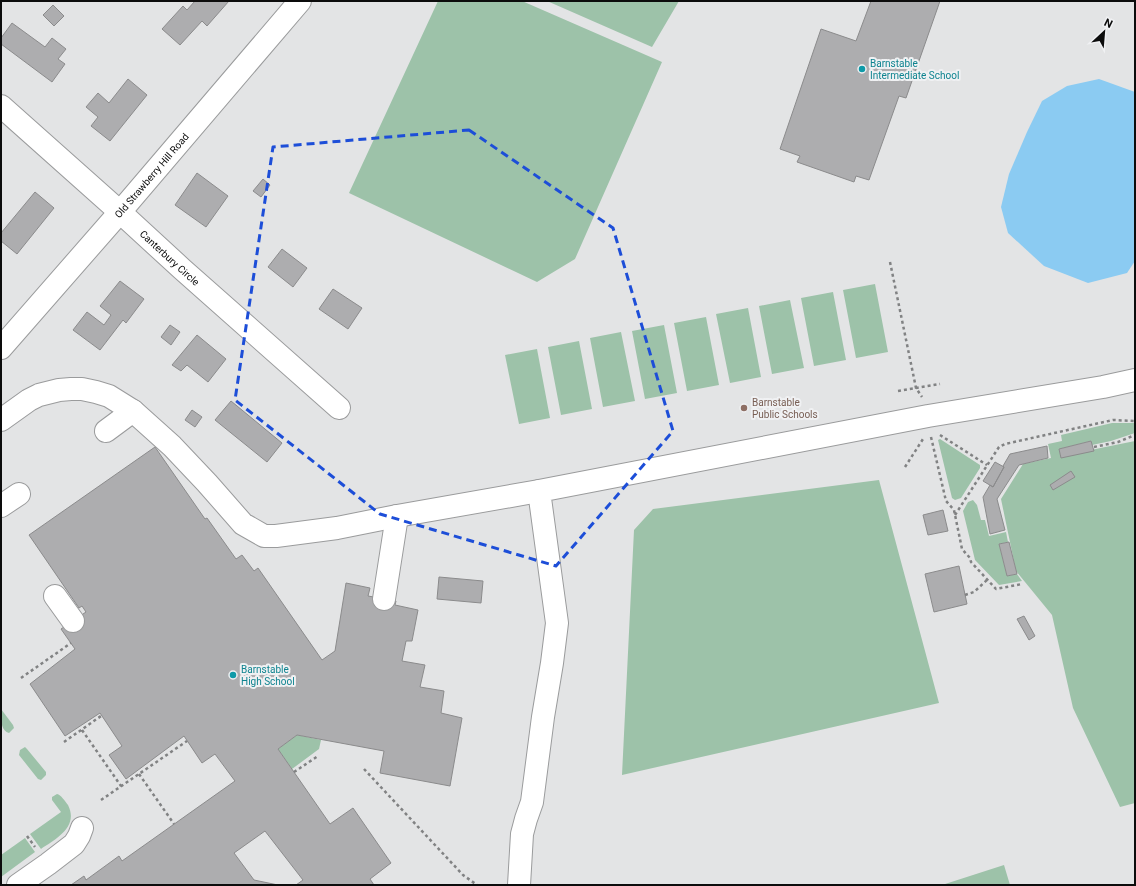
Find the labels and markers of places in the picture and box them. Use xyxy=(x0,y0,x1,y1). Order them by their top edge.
place label: Barnstable Intermediate School xyxy=(870,58,959,81)
marker: Barnstable Intermediate School xyxy=(857,64,867,74)
place label: Barnstable Public Schools xyxy=(752,397,818,420)
marker: Barnstable Public Schools xyxy=(739,403,749,413)
place label: Barnstable High School xyxy=(241,664,295,687)
marker: Barnstable High School xyxy=(228,670,238,680)

